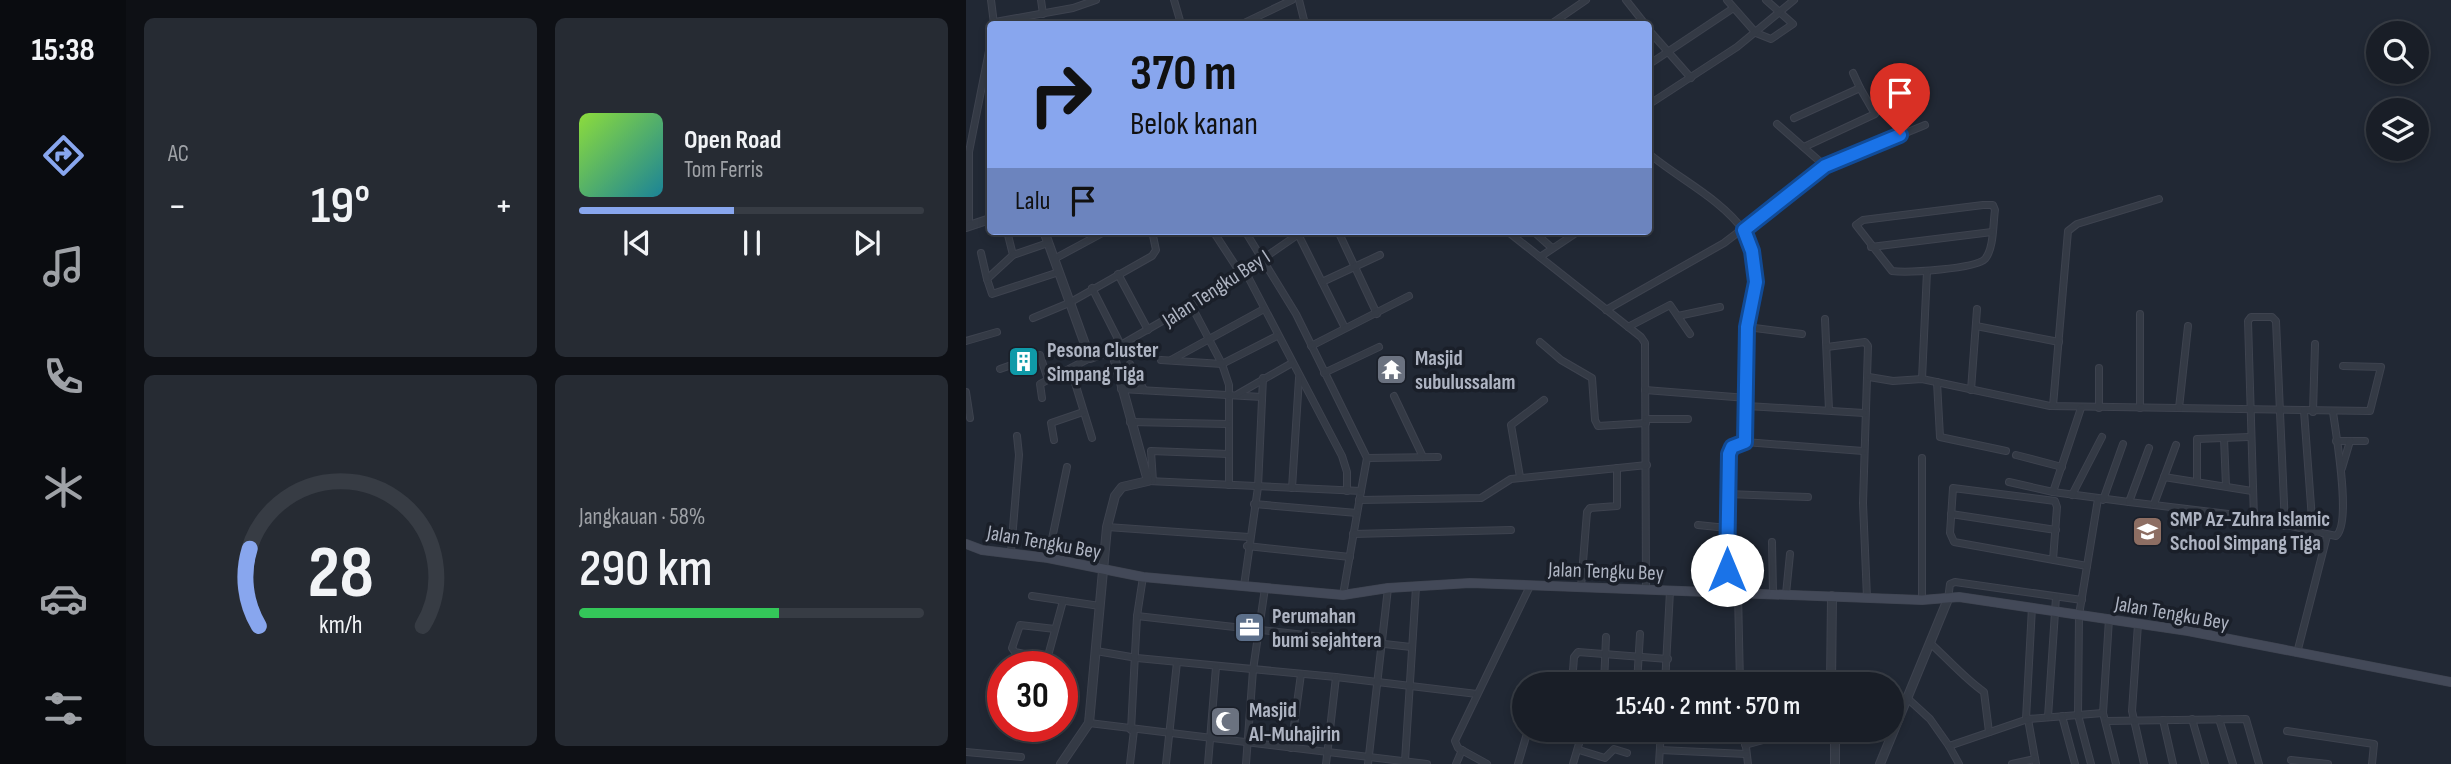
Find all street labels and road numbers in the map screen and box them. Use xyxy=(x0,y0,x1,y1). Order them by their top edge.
street label: Jalan Tengku Bey I xyxy=(1157,244,1275,333)
street label: Jalan Tengku Bey xyxy=(984,520,1103,565)
street label: Jalan Tengku Bey xyxy=(1547,557,1664,586)
street label: Jalan Tengku Bey xyxy=(2112,591,2231,636)

